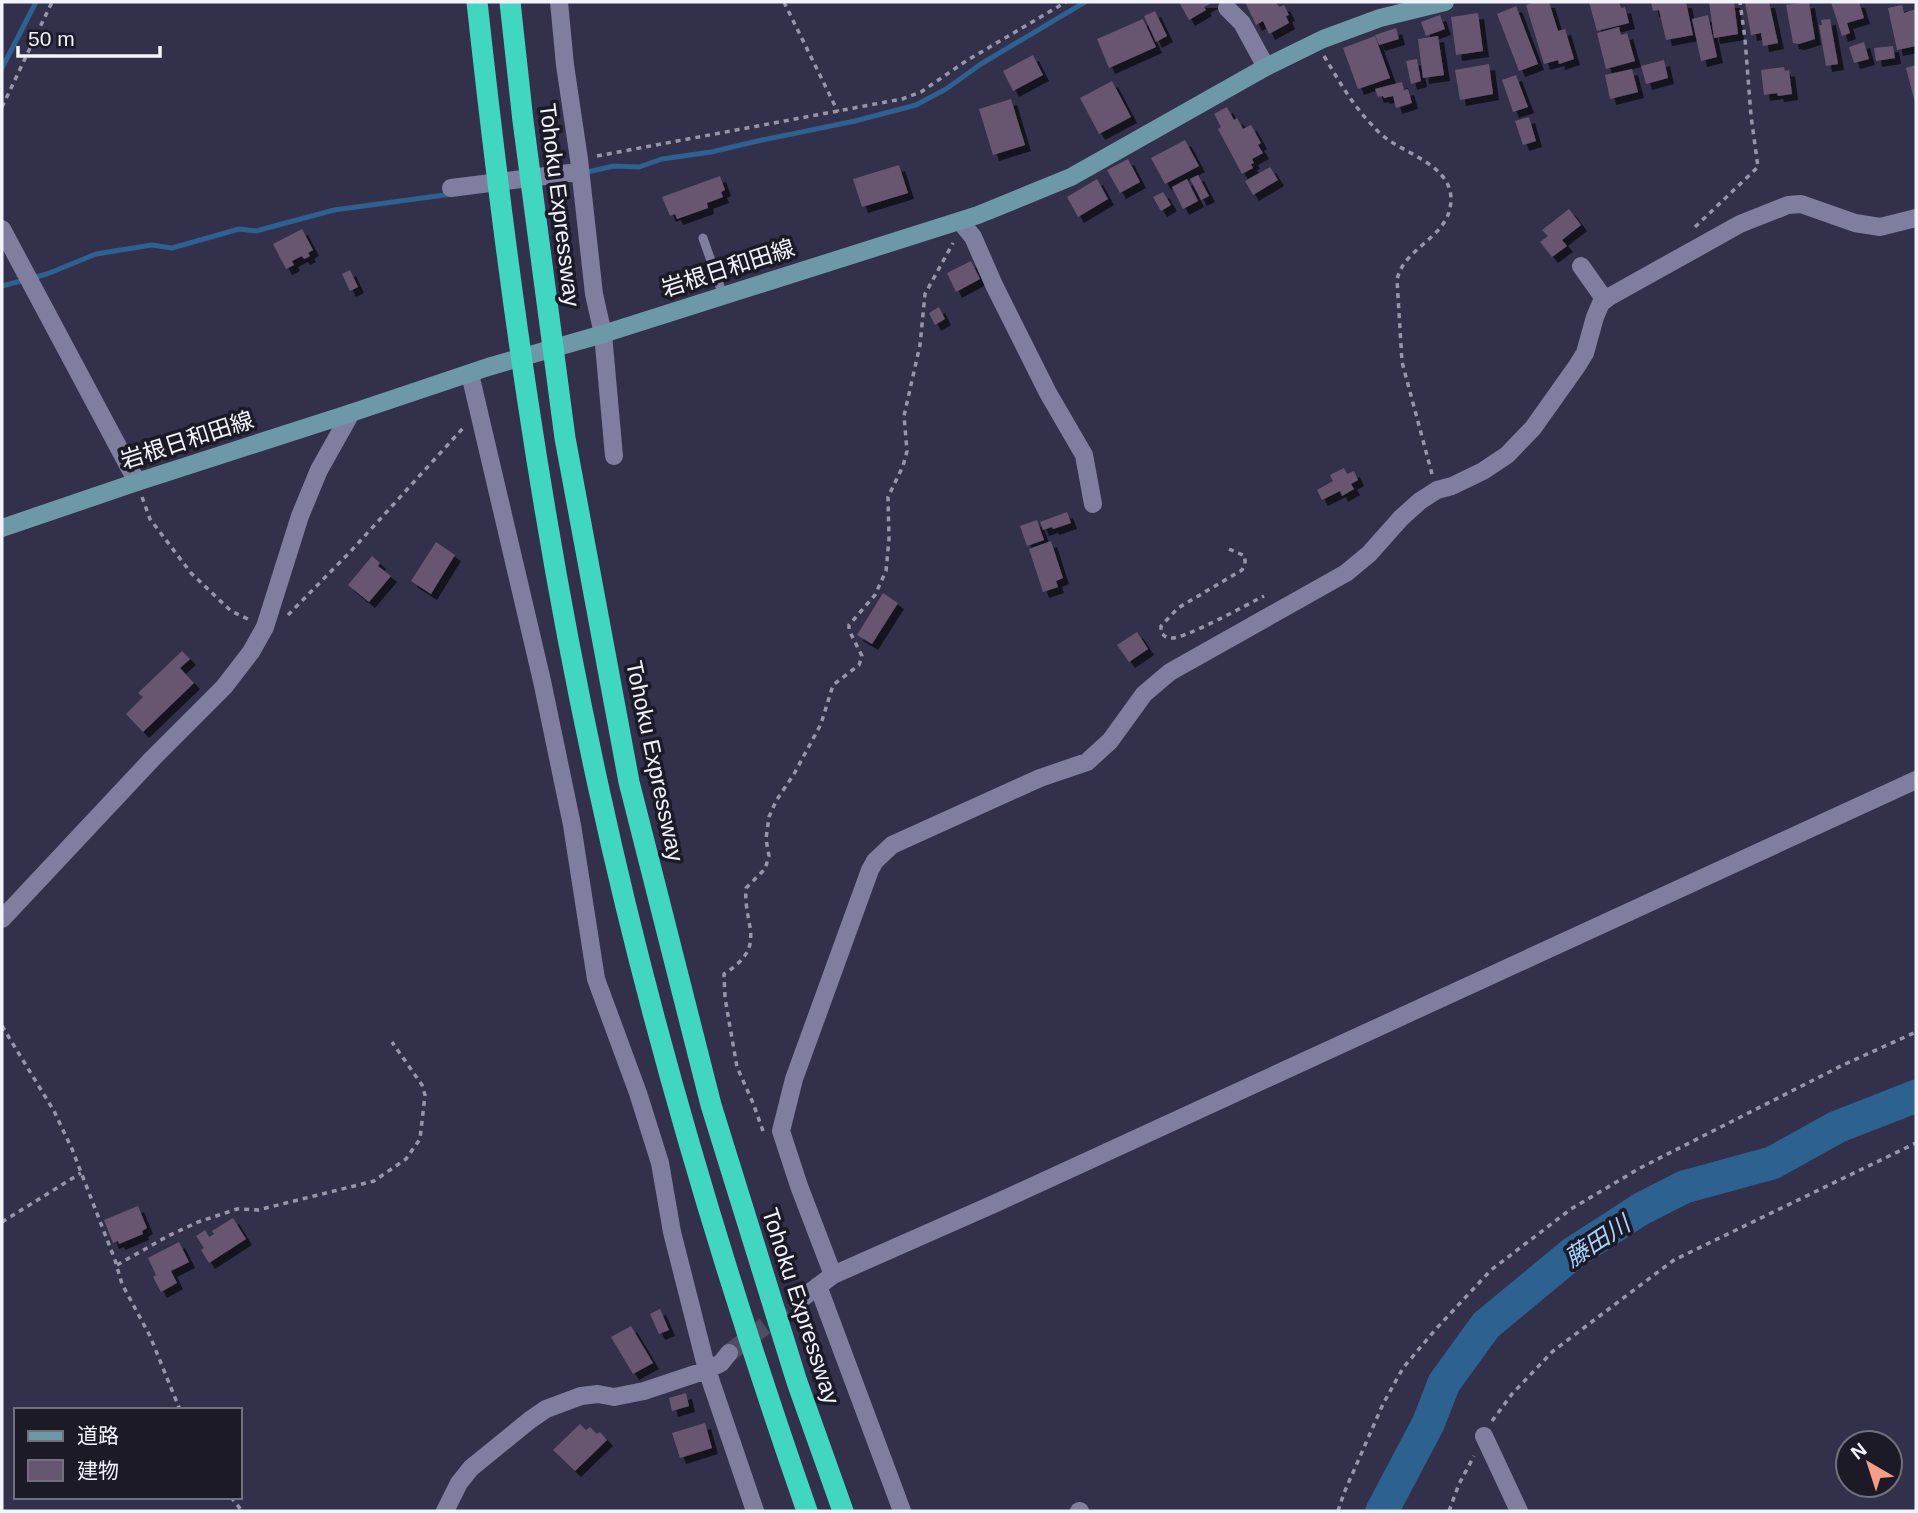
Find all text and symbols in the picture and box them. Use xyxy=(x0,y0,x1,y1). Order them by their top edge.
scale bar xyxy=(18,14,159,58)
text: 50 m xyxy=(28,27,75,50)
street label: Tohoku Expressway xyxy=(535,102,585,309)
street label: 岩根日和田線 xyxy=(658,234,798,302)
street label: 岩根日和田線 xyxy=(117,406,257,474)
street label: Tohoku Expressway xyxy=(621,658,689,864)
street label: Tohoku Expressway xyxy=(757,1205,845,1408)
water label: 藤田川 xyxy=(1559,1208,1637,1272)
legend xyxy=(14,1408,242,1499)
text: 道路 xyxy=(77,1424,119,1447)
north arrow xyxy=(1834,1429,1904,1499)
text: N xyxy=(1847,1439,1871,1464)
text: 建物 xyxy=(77,1459,119,1482)

